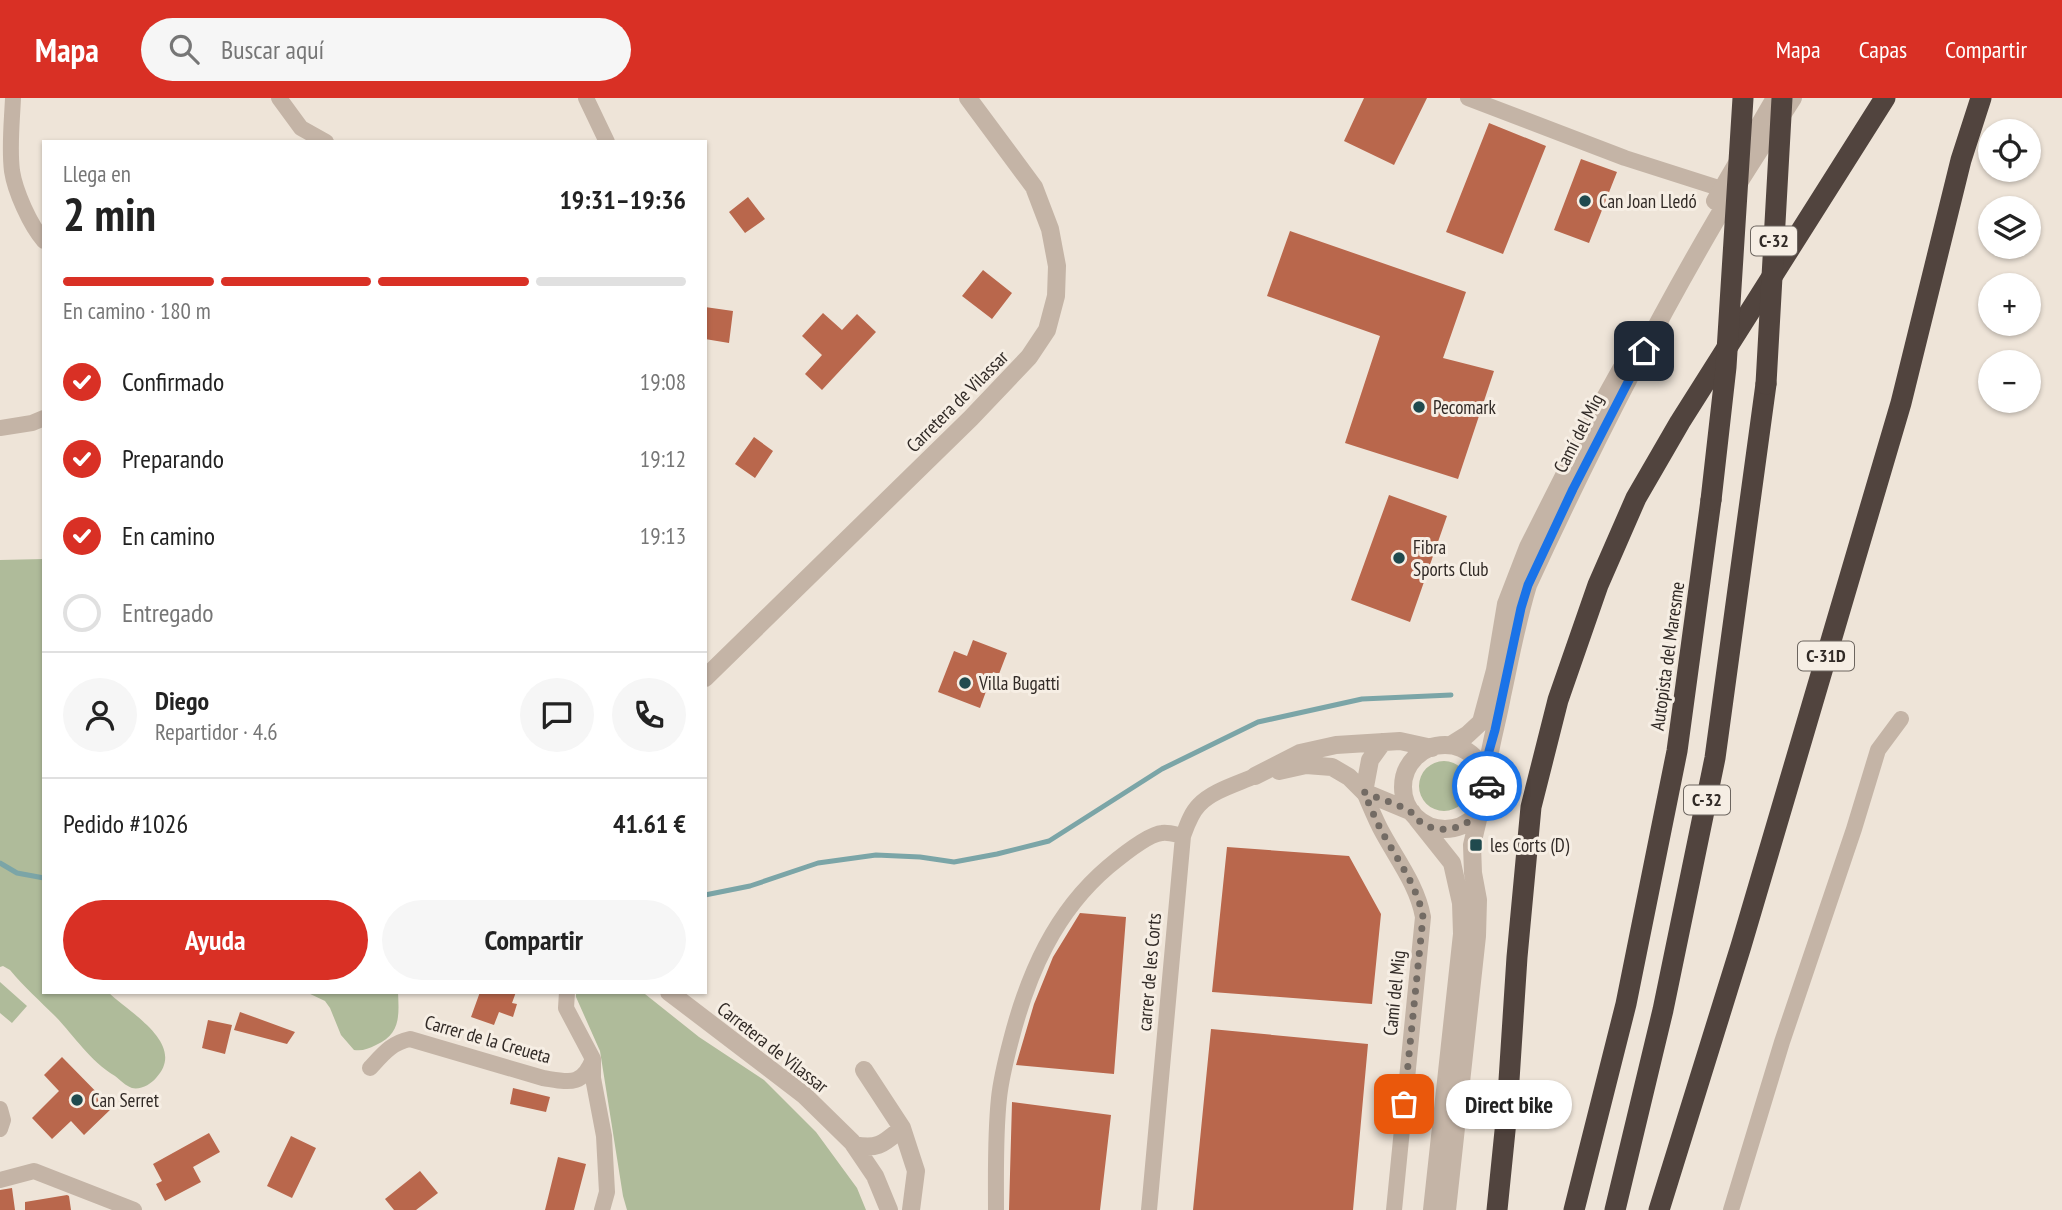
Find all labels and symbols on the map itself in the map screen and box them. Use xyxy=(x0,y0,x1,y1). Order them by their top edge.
place label: Can Joan Lledó xyxy=(1599,189,1697,213)
marker: Can Joan Lledó xyxy=(1577,193,1593,209)
road number: C-32 xyxy=(1751,226,1797,256)
pin xyxy=(1614,321,1674,381)
street label: Carretera de Vilassar xyxy=(901,344,1014,457)
street label: Camí del Mig xyxy=(1548,389,1608,477)
place label: Pecomark xyxy=(1433,395,1497,419)
marker: Pecomark xyxy=(1411,399,1427,415)
place label: Fibra Sports Club xyxy=(1413,535,1489,581)
marker: Fibra Sports Club xyxy=(1391,550,1407,566)
street label: Autopista del Maresme xyxy=(1645,580,1689,732)
road number: C-31D xyxy=(1798,642,1854,670)
place label: Villa Bugatti xyxy=(978,671,1060,695)
marker: Villa Bugatti xyxy=(957,675,973,691)
courier xyxy=(1452,751,1522,821)
road number: C-32 xyxy=(1684,786,1730,814)
place label: les Corts (D) xyxy=(1490,833,1570,857)
marker: les Corts (D) xyxy=(1468,837,1484,853)
street label: carrer de les Corts xyxy=(1132,912,1166,1032)
street label: Camí del Mig xyxy=(1378,949,1410,1037)
street label: Carretera de Vilassar xyxy=(713,996,834,1098)
street label: Carrer de la Creueta xyxy=(422,1010,554,1068)
pin xyxy=(1374,1074,1434,1134)
callout: Direct bike xyxy=(1446,1080,1572,1128)
place label: Can Serret xyxy=(91,1088,160,1112)
marker: Can Serret xyxy=(69,1092,85,1108)

